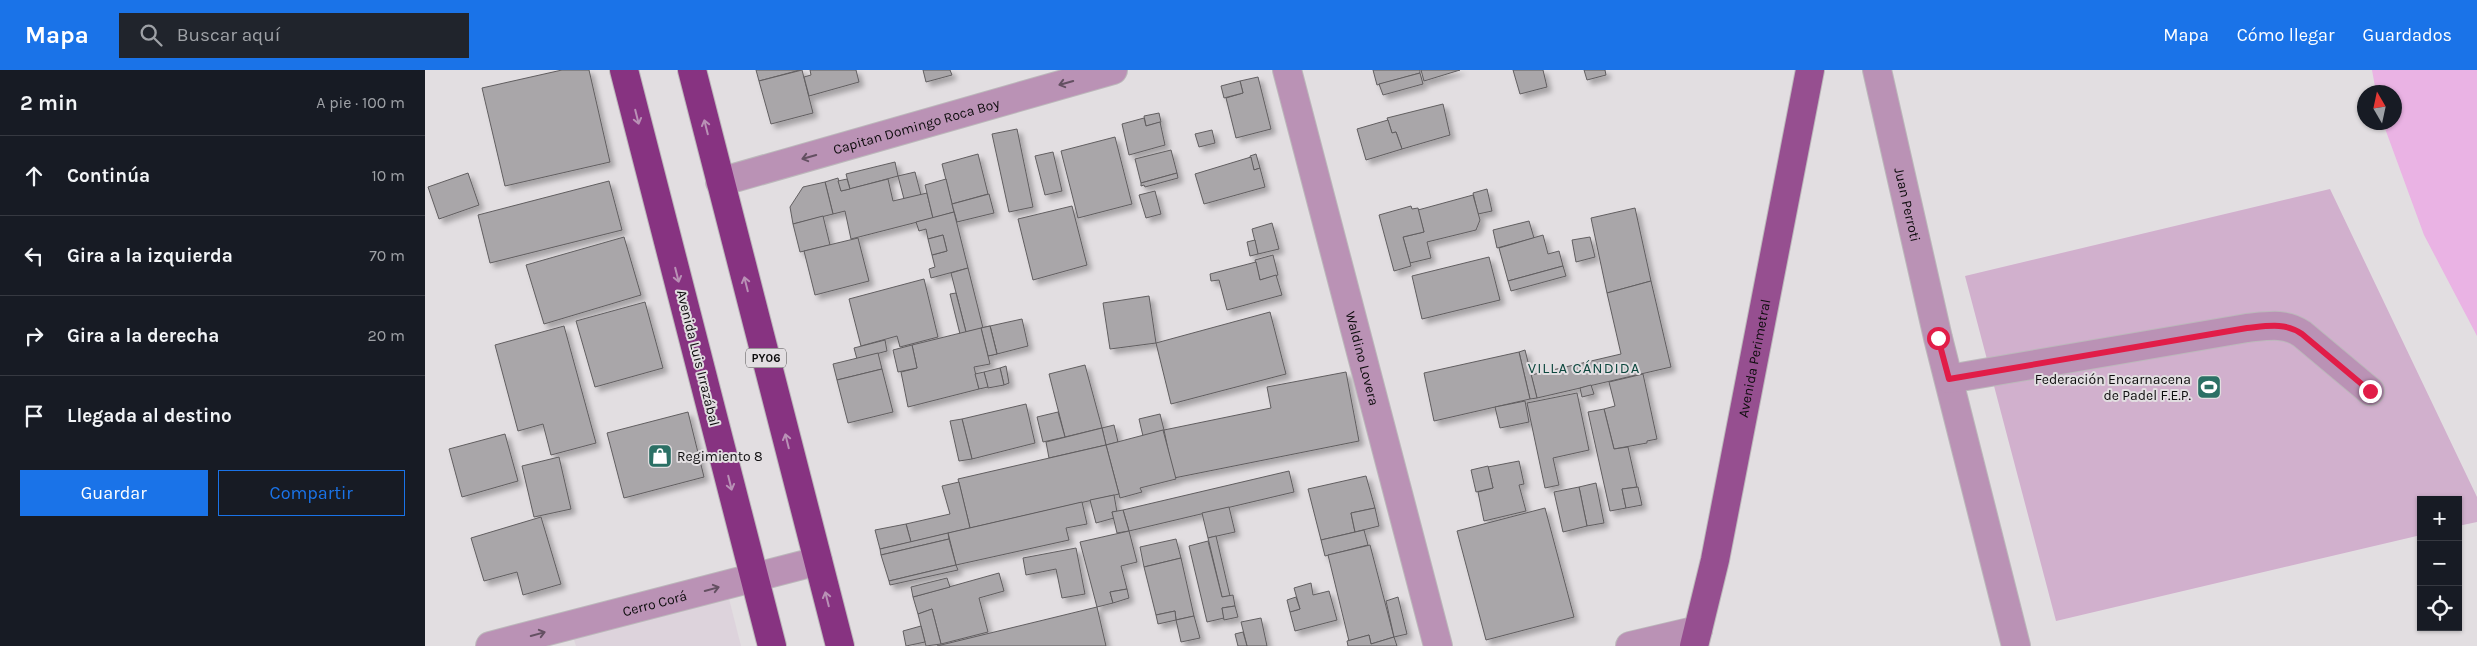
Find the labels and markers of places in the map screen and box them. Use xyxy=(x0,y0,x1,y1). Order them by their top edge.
place label: Federación Encarnacena de Padel F.E.P. xyxy=(2035,371,2191,404)
sports icon: Federación Encarnacena de Padel F.E.P. xyxy=(2196,374,2222,400)
shop icon: Regimiento 8 xyxy=(647,443,673,469)
place label: Regimiento 8 xyxy=(677,448,763,465)

